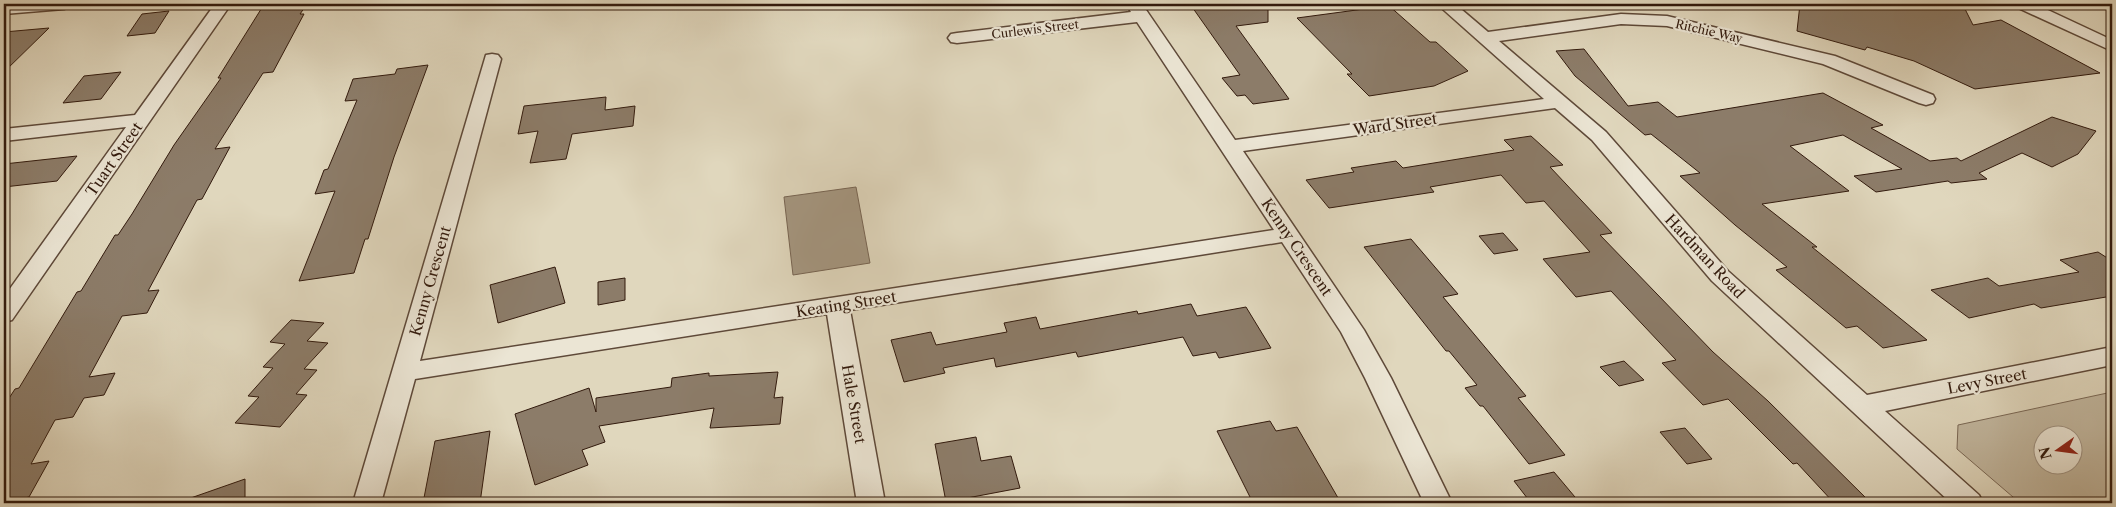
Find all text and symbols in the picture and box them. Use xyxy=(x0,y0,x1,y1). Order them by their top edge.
street label: Curlewis Street xyxy=(991,16,1080,42)
street label: Ritchie Way xyxy=(1674,16,1744,46)
street label: Ward Street xyxy=(1351,109,1439,139)
street label: Tuart Street xyxy=(82,118,147,200)
street label: Kenny Crescent xyxy=(1257,195,1337,300)
street label: Hardman Road xyxy=(1661,210,1749,302)
street label: Kenny Crescent xyxy=(405,223,455,338)
street label: Keating Street xyxy=(794,287,898,321)
street label: Hale Street xyxy=(838,363,870,446)
street label: Levy Street xyxy=(1946,364,2029,398)
north arrow xyxy=(2034,424,2084,474)
text: N xyxy=(2035,445,2056,461)

